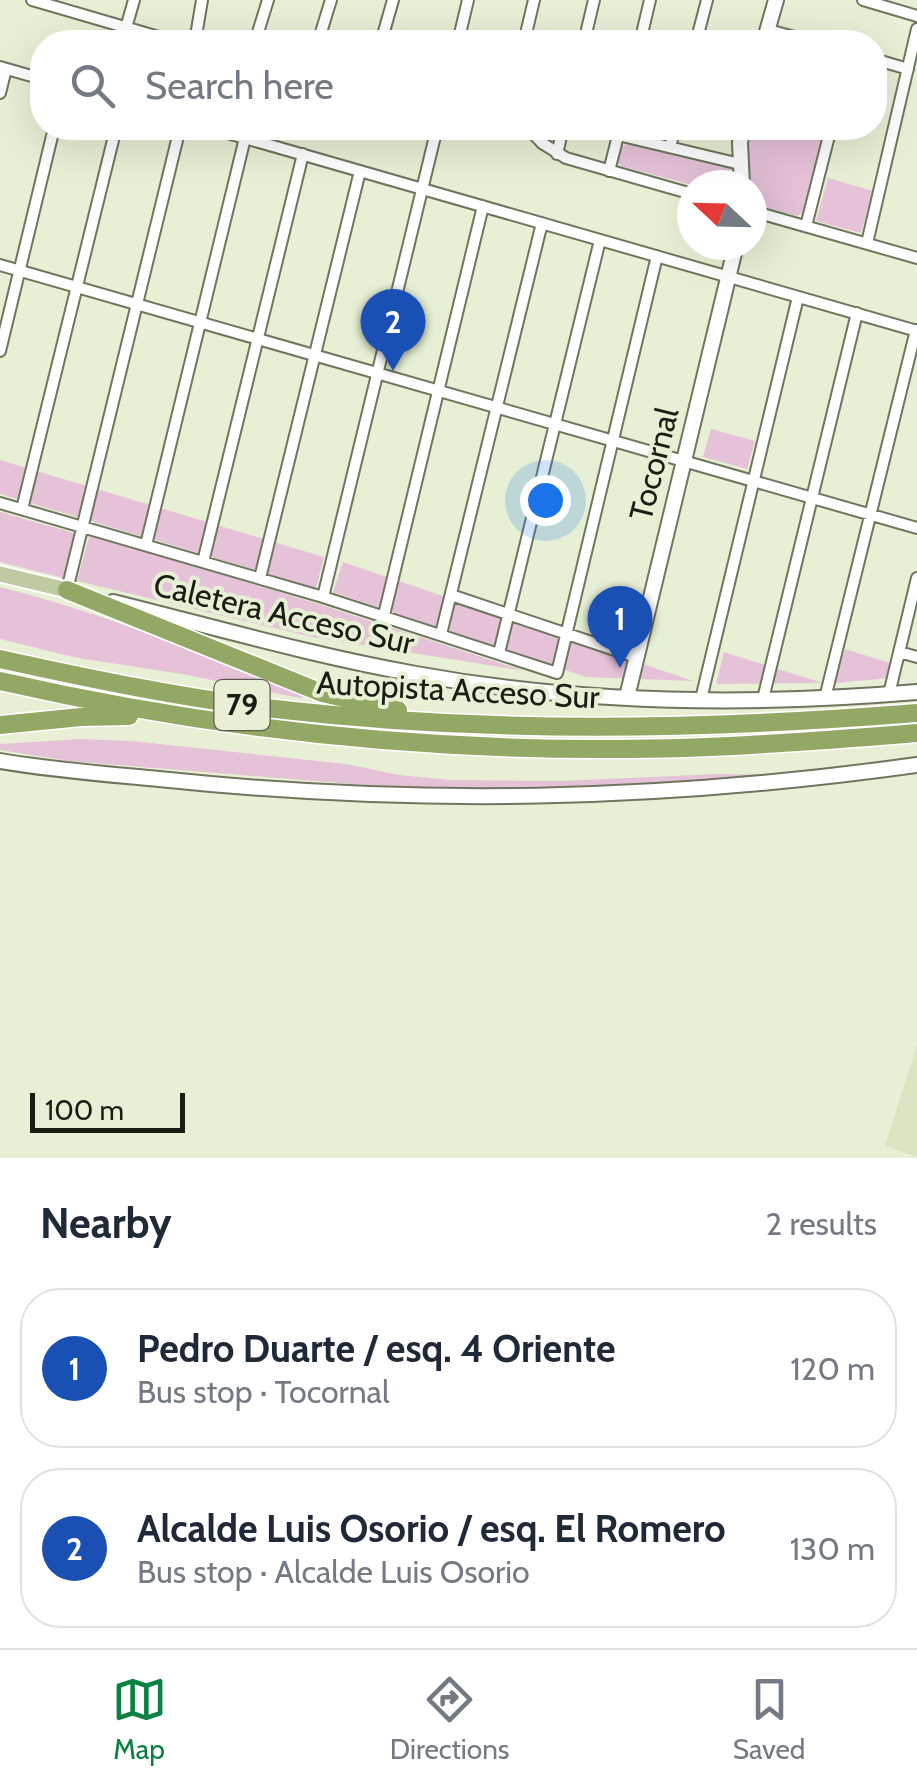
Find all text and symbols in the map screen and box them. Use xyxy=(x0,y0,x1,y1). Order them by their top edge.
search box xyxy=(30,30,887,140)
icon: search xyxy=(65,58,120,113)
text: Search here xyxy=(145,62,334,109)
north arrow xyxy=(677,170,767,260)
pin: 2 xyxy=(360,288,426,371)
street label: Tocornal xyxy=(621,403,686,524)
your location xyxy=(520,475,571,526)
street label: Caletera Acceso Sur xyxy=(150,565,419,663)
pin: 1 xyxy=(588,586,652,668)
street label: Autopista Acceso Sur xyxy=(316,663,601,716)
road number: 79 xyxy=(214,680,270,730)
scale bar xyxy=(30,1088,185,1132)
text: 100 m xyxy=(45,1093,124,1127)
text: Nearby xyxy=(40,1197,172,1249)
text: 2 results xyxy=(766,1204,877,1243)
text: Pedro Duarte / esq. 4 Oriente xyxy=(137,1325,616,1372)
text: 1 xyxy=(69,1349,80,1388)
text: 120 m xyxy=(790,1349,875,1388)
text: Bus stop · Tocornal xyxy=(137,1372,389,1411)
text: Alcalde Luis Osorio / esq. El Romero xyxy=(137,1505,726,1552)
text: 2 xyxy=(66,1529,83,1568)
text: 130 m xyxy=(790,1529,875,1568)
text: Bus stop · Alcalde Luis Osorio xyxy=(137,1552,530,1591)
tab: Map xyxy=(112,1672,167,1766)
tab: Directions xyxy=(390,1672,509,1766)
tab: Saved xyxy=(733,1672,805,1766)

